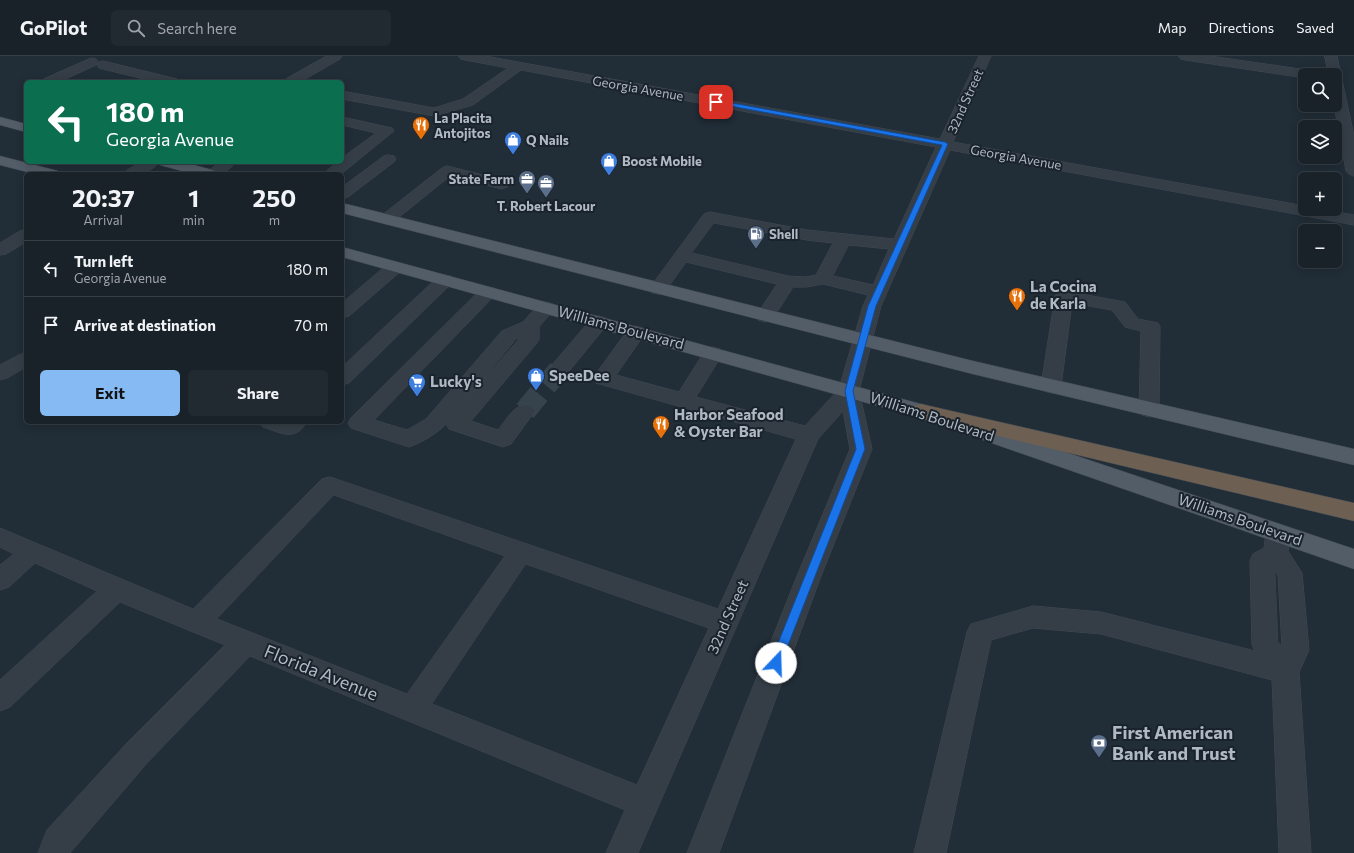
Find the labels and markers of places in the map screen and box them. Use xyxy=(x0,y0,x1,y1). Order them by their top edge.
pin xyxy=(699,85,733,119)
place label: La Placita Antojitos xyxy=(434,110,492,141)
restaurant icon: La Placita Antojitos xyxy=(411,115,431,140)
shop icon: Q Nails xyxy=(503,130,523,155)
place label: Q Nails xyxy=(526,132,569,148)
shop icon: Boost Mobile xyxy=(599,151,619,176)
place label: Boost Mobile xyxy=(622,153,702,169)
office icon: State Farm xyxy=(517,169,537,194)
place label: State Farm xyxy=(448,171,514,187)
office icon: T. Robert Lacour xyxy=(536,173,556,198)
place label: T. Robert Lacour xyxy=(497,198,596,214)
fuel station icon: Shell xyxy=(746,224,766,249)
place label: Shell xyxy=(769,226,798,242)
place label: La Cocina de Karla xyxy=(1030,277,1097,312)
restaurant icon: La Cocina de Karla xyxy=(1007,286,1027,311)
shop icon: SpeeDee xyxy=(526,366,546,391)
place label: SpeeDee xyxy=(549,366,610,384)
supermarket icon: Lucky's xyxy=(407,372,427,397)
place label: Lucky's xyxy=(430,372,482,390)
place label: Harbor Seafood & Oyster Bar xyxy=(674,405,784,440)
restaurant icon: Harbor Seafood & Oyster Bar xyxy=(651,414,671,439)
place label: First American Bank and Trust xyxy=(1112,721,1236,764)
bank icon: First American Bank and Trust xyxy=(1089,733,1109,758)

